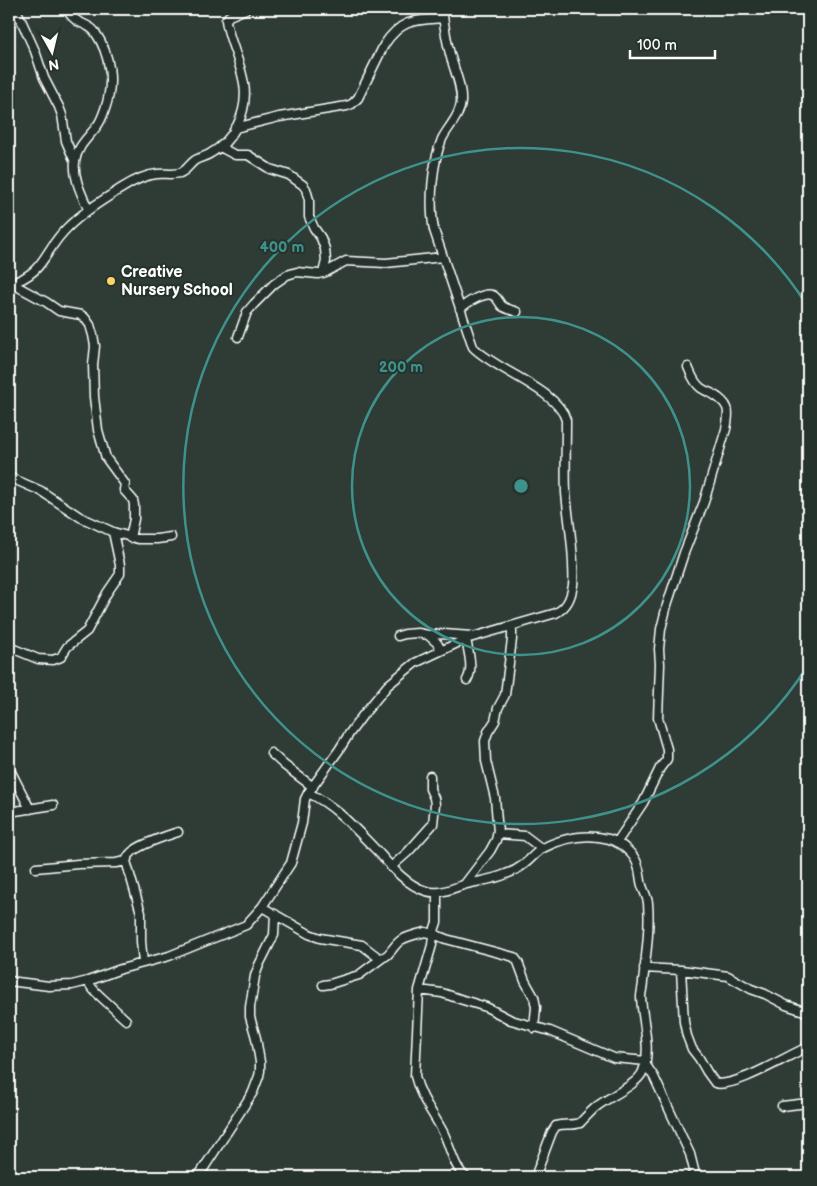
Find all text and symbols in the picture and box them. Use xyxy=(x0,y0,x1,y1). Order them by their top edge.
north arrow xyxy=(28,28,78,78)
scale bar xyxy=(630,28,714,60)
text: 100 m xyxy=(637,36,677,55)
text: N xyxy=(47,55,60,74)
text: 400 m xyxy=(260,238,304,257)
place label: Creative Nursery School xyxy=(121,263,233,300)
marker: Creative Nursery School xyxy=(105,275,117,287)
text: 200 m xyxy=(379,358,423,377)
centre of rings xyxy=(512,477,530,495)

